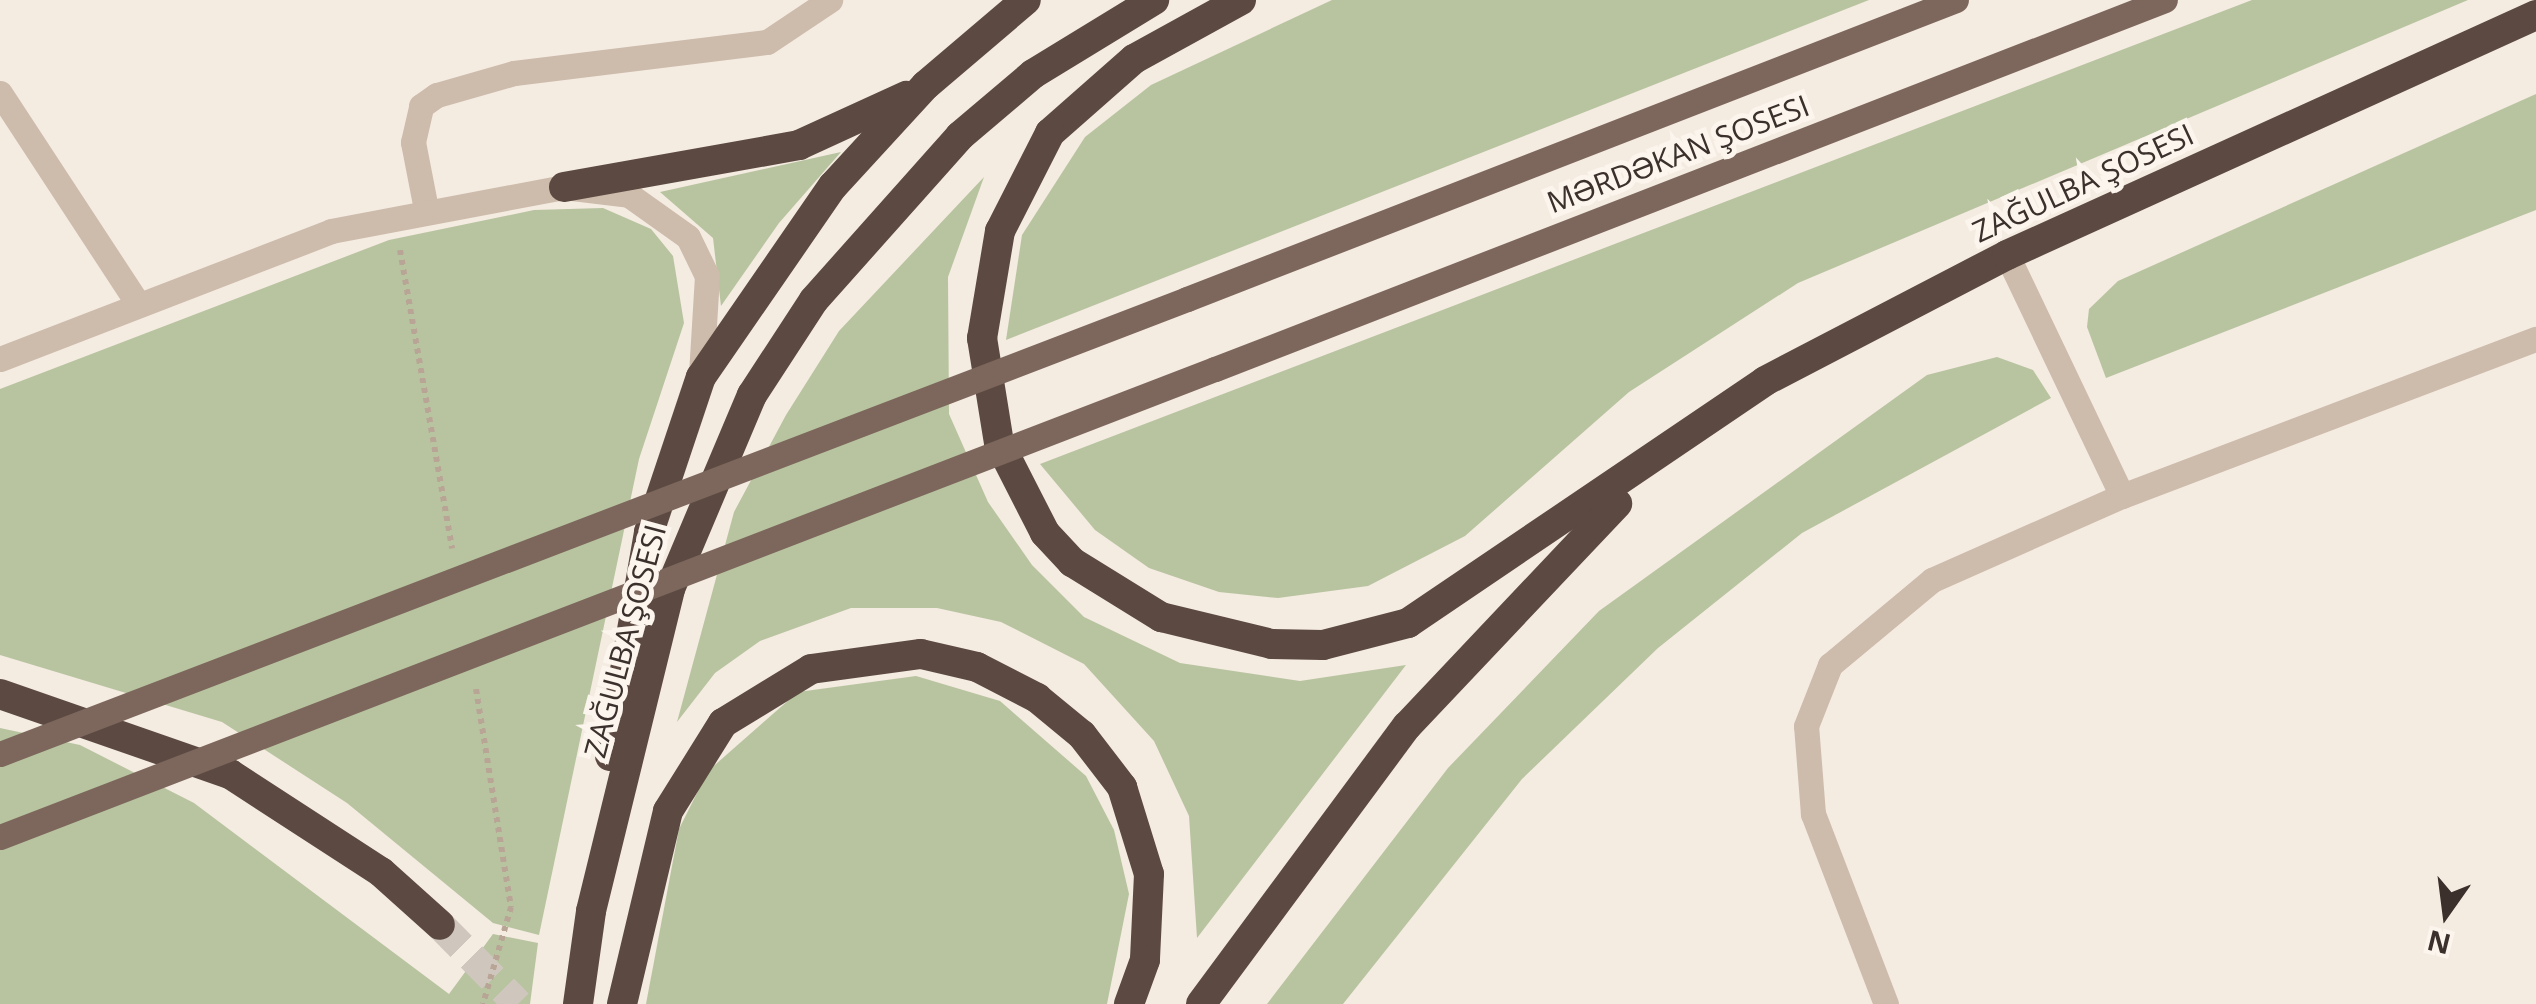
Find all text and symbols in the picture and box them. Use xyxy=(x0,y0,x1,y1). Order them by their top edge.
street label: MƏRDƏKAN ŞOSESI xyxy=(1542,87,1814,221)
street label: ZAĞULBA ŞOSESI xyxy=(1967,116,2199,250)
street label: ZAĞULBA ŞOSESI xyxy=(577,521,673,761)
north arrow xyxy=(2396,864,2496,964)
text: N xyxy=(2423,922,2454,964)

